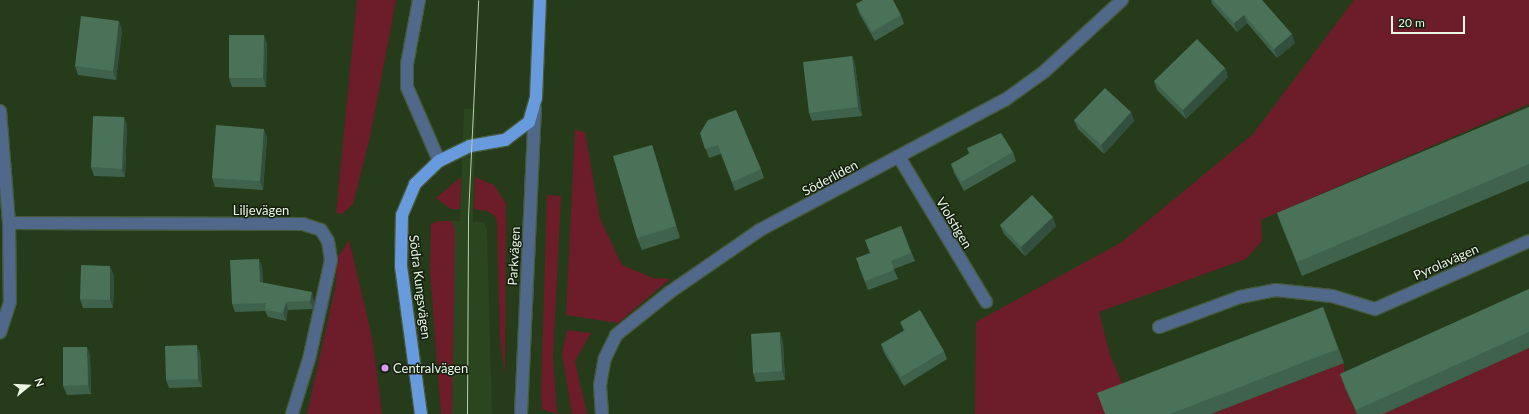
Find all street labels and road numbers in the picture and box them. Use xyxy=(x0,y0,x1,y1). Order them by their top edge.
street label: Söderliden xyxy=(799,157,861,199)
street label: Violstigen xyxy=(933,195,975,251)
street label: Liljevägen xyxy=(233,202,289,218)
street label: Parkvägen xyxy=(505,226,523,286)
street label: Södra Kungsvägen xyxy=(406,234,434,340)
street label: Pyrolavägen xyxy=(1411,241,1481,283)

